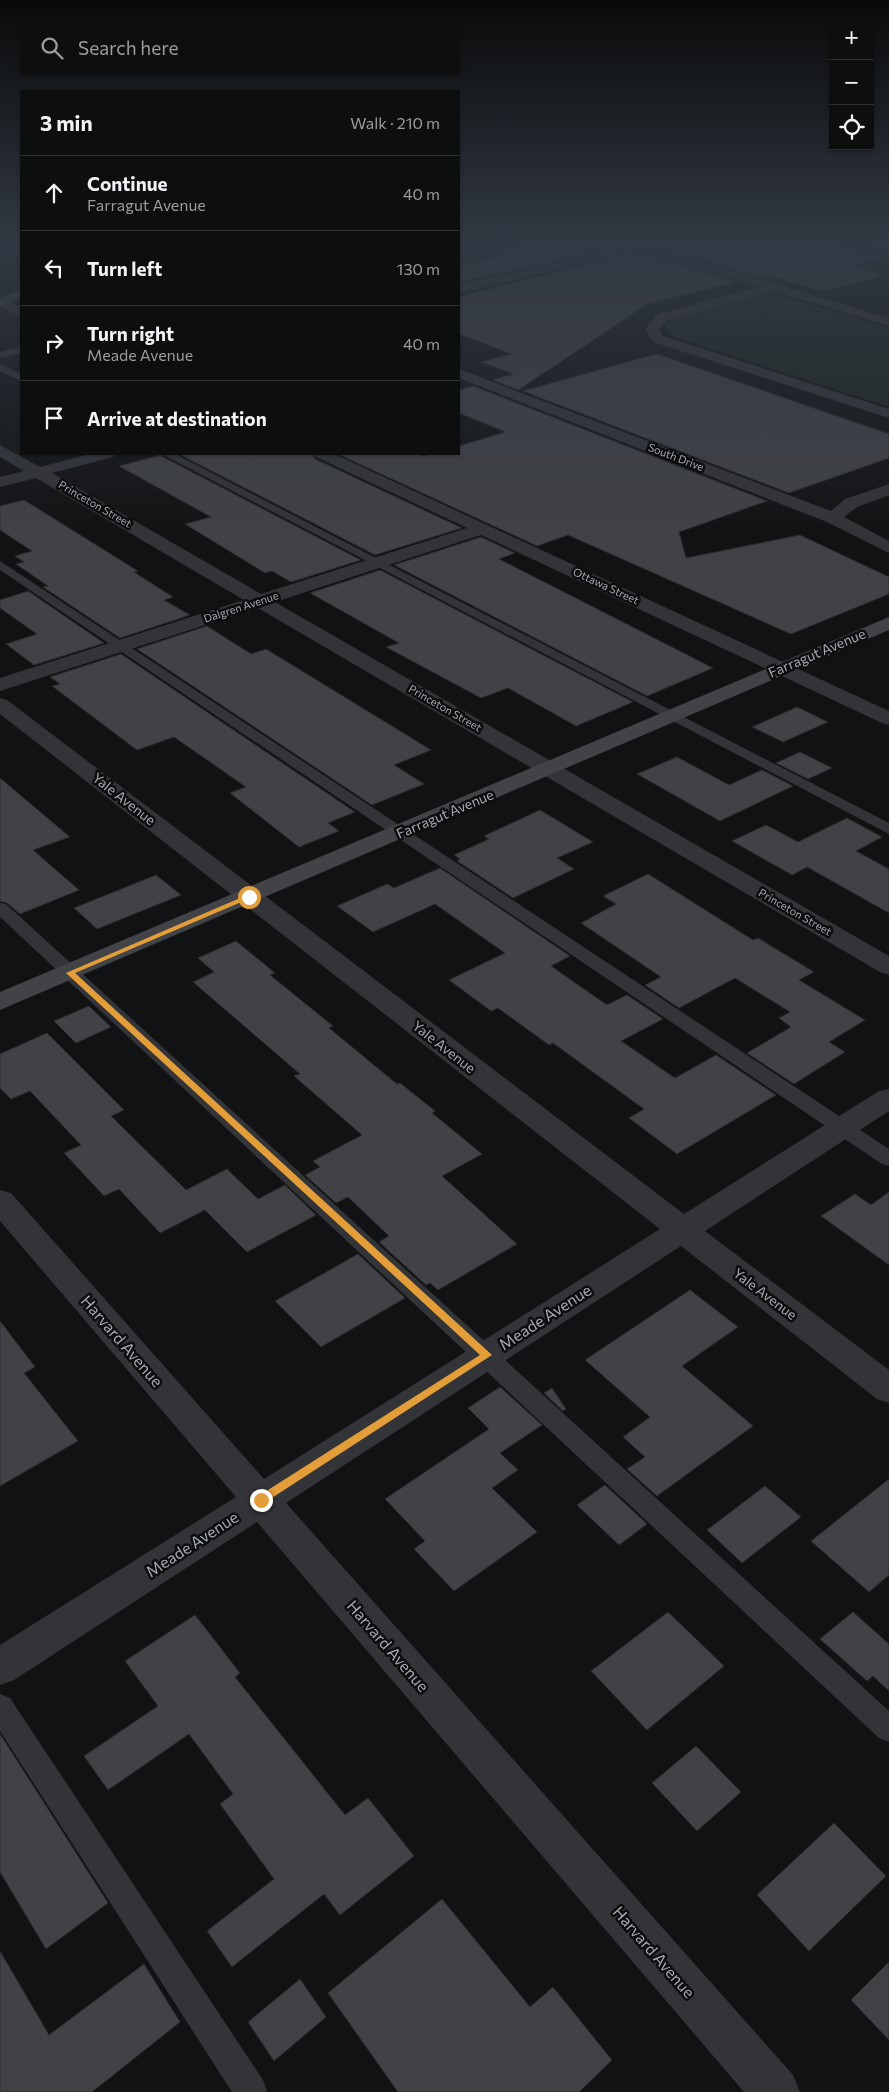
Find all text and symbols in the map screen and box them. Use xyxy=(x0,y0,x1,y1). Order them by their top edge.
map controls xyxy=(829,15,874,150)
button: + xyxy=(829,15,874,60)
search box xyxy=(20,20,460,75)
icon: search xyxy=(38,34,66,62)
text: Search here xyxy=(78,36,178,59)
button: − xyxy=(829,60,874,105)
button: locate xyxy=(829,105,874,150)
text: 3 min xyxy=(40,110,93,135)
text: Walk · 210 m xyxy=(350,113,440,132)
text: Continue xyxy=(87,172,167,195)
icon: ahead xyxy=(40,179,68,207)
text: 40 m xyxy=(403,184,440,203)
text: Farragut Avenue xyxy=(87,195,206,214)
icon: left xyxy=(40,254,68,282)
text: Turn left xyxy=(87,257,162,280)
text: 130 m xyxy=(397,259,440,278)
text: Turn right xyxy=(87,322,174,345)
icon: right xyxy=(40,329,68,357)
text: 40 m xyxy=(403,334,440,353)
text: Meade Avenue xyxy=(87,345,193,364)
icon: arrive xyxy=(40,404,68,432)
text: Arrive at destination xyxy=(87,407,267,430)
street label: South Drive xyxy=(646,440,706,473)
street label: Princeton Street xyxy=(56,477,134,530)
street label: Ottawa Street xyxy=(571,565,642,607)
street label: Dalgren Avenue xyxy=(202,588,280,625)
street label: Farragut Avenue xyxy=(766,624,868,681)
street label: Princeton Street xyxy=(406,681,484,734)
street label: Yale Avenue xyxy=(89,769,159,828)
street label: Farragut Avenue xyxy=(394,785,496,842)
street label: Princeton Street xyxy=(756,885,834,938)
route start xyxy=(238,886,261,909)
street label: Yale Avenue xyxy=(409,1017,479,1076)
street label: Yale Avenue xyxy=(730,1264,801,1323)
street label: Meade Avenue xyxy=(495,1280,594,1353)
street label: Harvard Avenue xyxy=(78,1291,167,1390)
route end xyxy=(250,1489,273,1512)
street label: Meade Avenue xyxy=(142,1507,241,1580)
street label: Harvard Avenue xyxy=(344,1596,433,1695)
street label: Harvard Avenue xyxy=(610,1902,699,2001)

